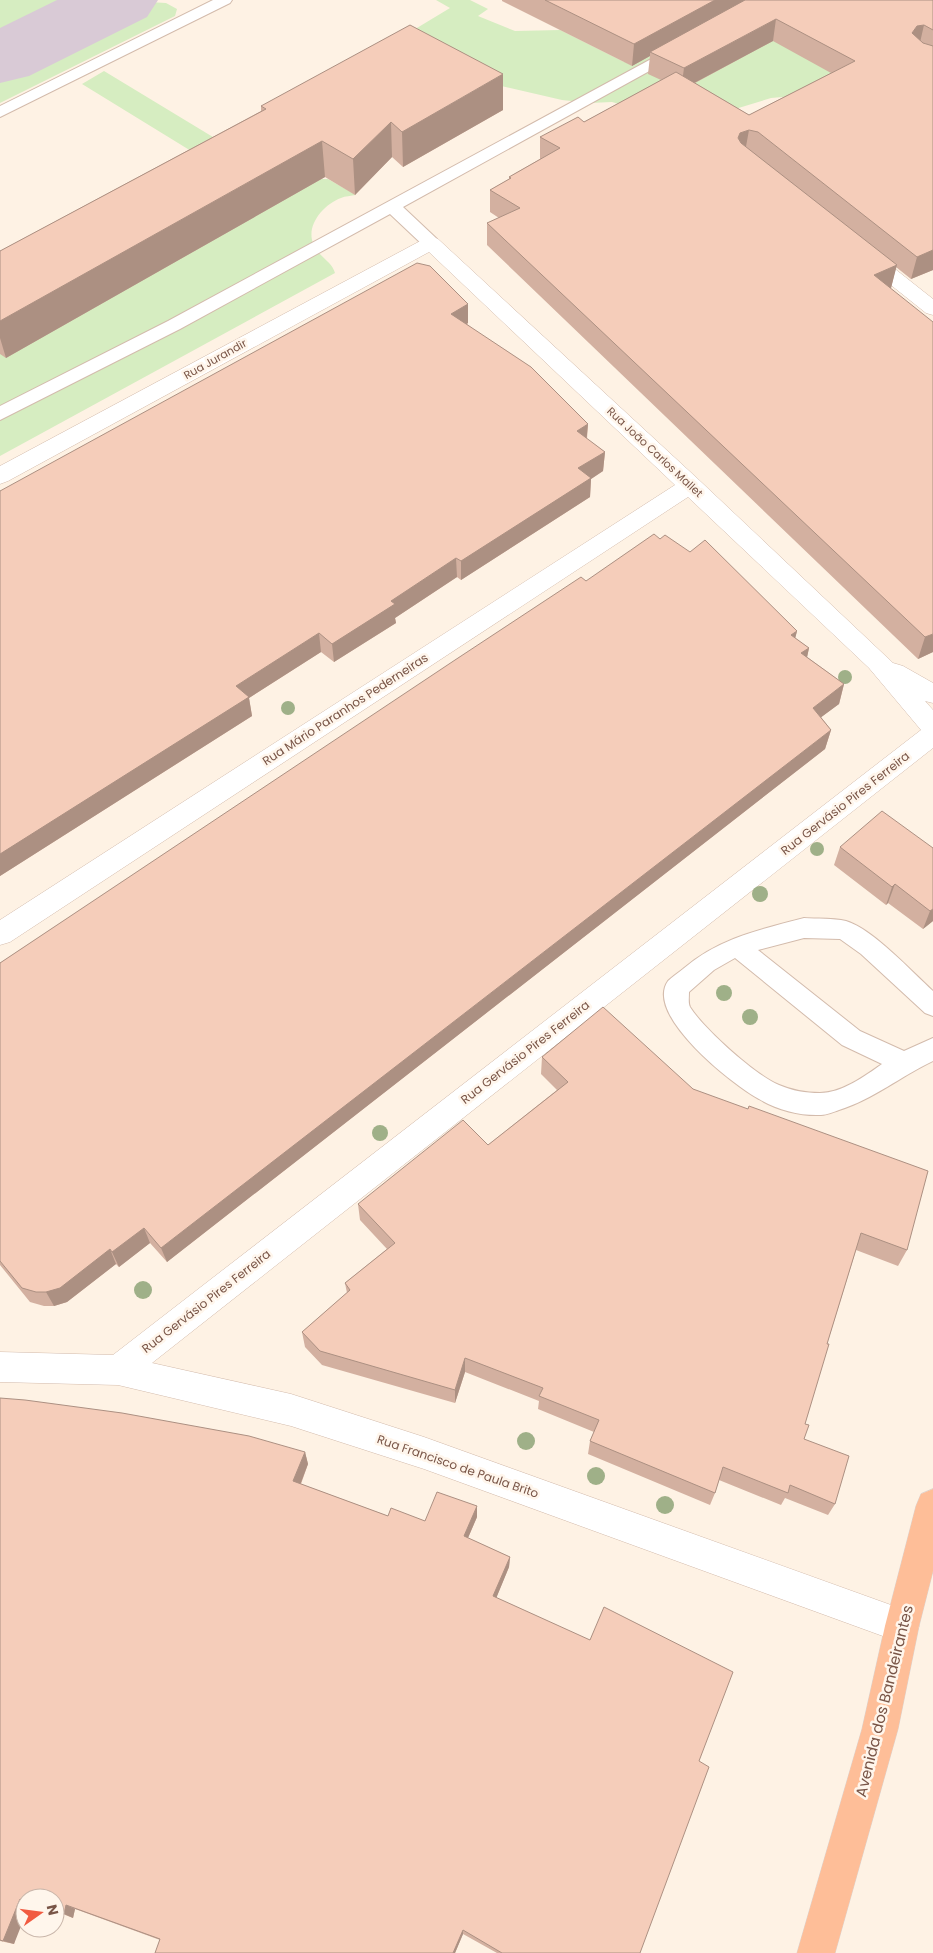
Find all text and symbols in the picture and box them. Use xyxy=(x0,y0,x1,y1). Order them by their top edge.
street label: Rua Jurandir xyxy=(181,335,249,383)
street label: Rua João Carlos Mallet xyxy=(603,403,707,501)
street label: Rua Mário Paranhos Pederneiras xyxy=(259,649,431,769)
street label: Rua Gervásio Pires Ferreira xyxy=(777,747,913,859)
street label: Rua Gervásio Pires Ferreira xyxy=(457,996,593,1108)
street label: Rua Gervásio Pires Ferreira xyxy=(138,1245,274,1357)
street label: Rua Francisco de Paula Brito xyxy=(375,1430,541,1502)
street label: Avenida dos Bandeirantes xyxy=(850,1603,918,1799)
north arrow xyxy=(15,1888,65,1938)
text: N xyxy=(42,1902,64,1917)

